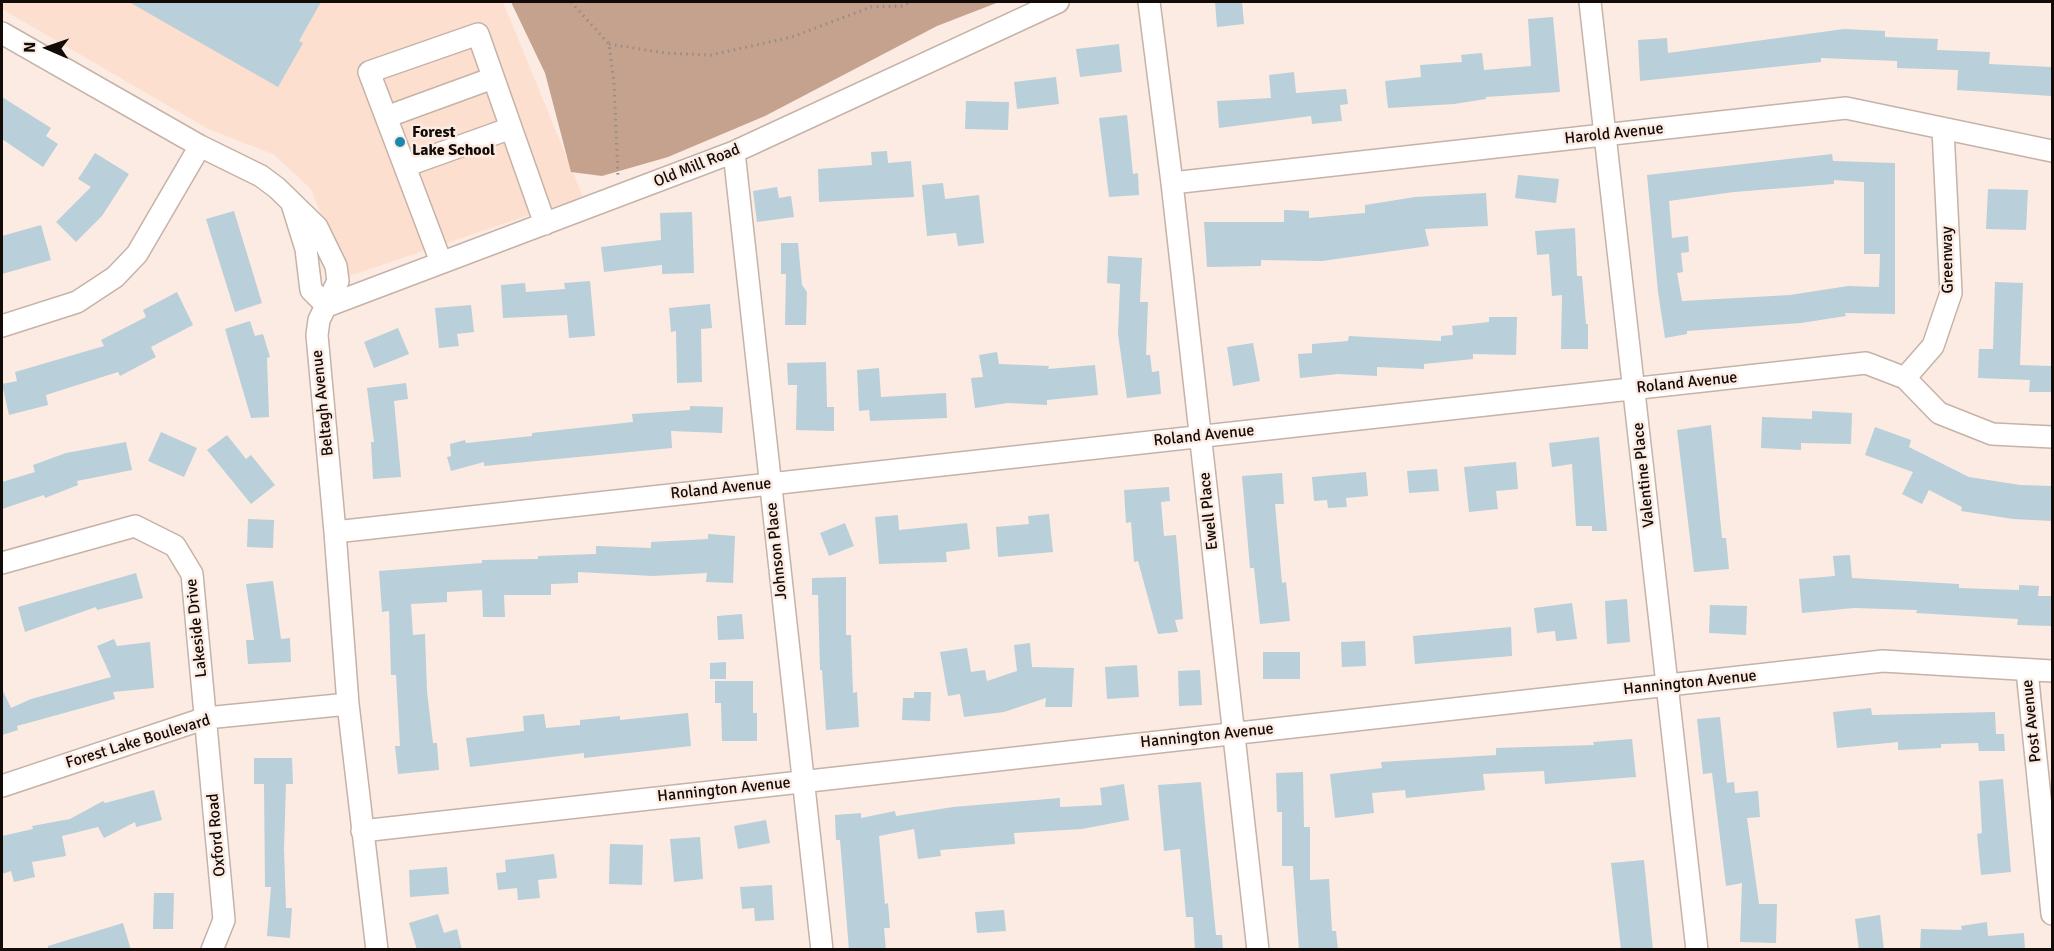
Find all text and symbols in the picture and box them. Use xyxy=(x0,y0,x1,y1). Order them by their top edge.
north arrow xyxy=(18,18,78,78)
text: N xyxy=(20,41,40,53)
street label: Harold Avenue xyxy=(1564,119,1664,149)
place label: Forest Lake School xyxy=(412,123,495,161)
marker: Forest Lake School xyxy=(393,135,407,149)
street label: Old Mill Road xyxy=(651,140,743,192)
street label: Greenway xyxy=(1938,226,1958,294)
street label: Beltagh Avenue xyxy=(308,349,338,457)
street label: Roland Avenue xyxy=(1636,368,1738,398)
street label: Roland Avenue xyxy=(1153,421,1255,451)
street label: Valentine Place xyxy=(1629,422,1659,528)
street label: Ewell Place xyxy=(1195,471,1223,551)
street label: Roland Avenue xyxy=(670,474,772,504)
street label: Johnson Place xyxy=(762,501,792,601)
street label: Lakeside Drive xyxy=(182,578,212,678)
street label: Hannington Avenue xyxy=(1622,666,1758,700)
street label: Post Avenue xyxy=(2018,679,2046,763)
street label: Forest Lake Boulevard xyxy=(63,711,213,773)
street label: Hannington Avenue xyxy=(1139,719,1275,753)
street label: Hannington Avenue xyxy=(656,773,792,807)
street label: Oxford Road xyxy=(204,793,230,877)

